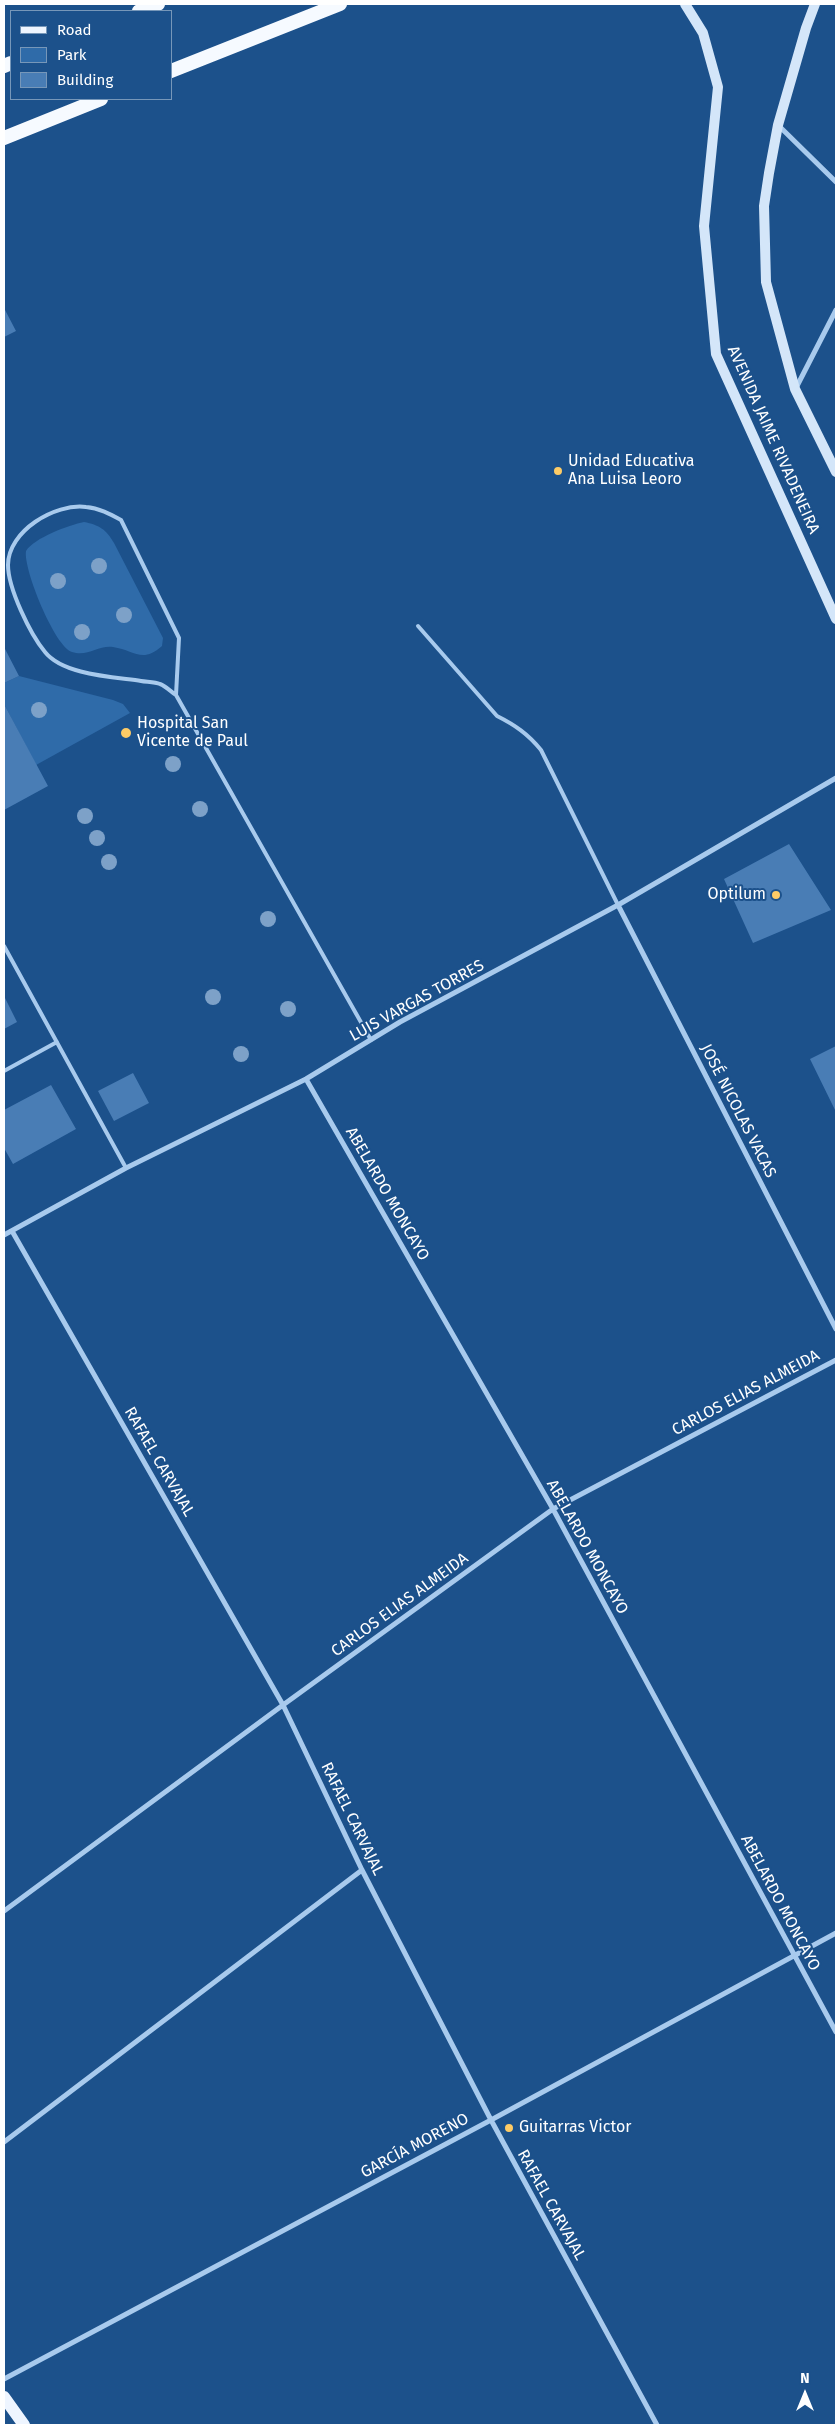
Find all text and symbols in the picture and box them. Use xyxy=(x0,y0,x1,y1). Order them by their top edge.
legend xyxy=(10,10,172,100)
text: Road xyxy=(57,21,92,39)
text: Park xyxy=(57,46,87,64)
text: Building xyxy=(57,71,113,89)
street label: AVENIDA JAIME RIVADENEIRA xyxy=(723,343,823,537)
place label: Unidad Educativa Ana Luisa Leoro xyxy=(568,452,694,490)
marker: Unidad Educativa Ana Luisa Leoro xyxy=(552,465,564,477)
place label: Hospital San Vicente de Paul xyxy=(137,714,248,752)
marker: Hospital San Vicente de Paul xyxy=(119,726,133,740)
place label: Optilum xyxy=(707,885,766,905)
marker: Optilum xyxy=(770,889,782,901)
street label: LUIS VARGAS TORRES xyxy=(346,956,488,1046)
street label: JOSÉ NICOLAS VACAS xyxy=(696,1041,780,1181)
street label: ABELARDO MONCAYO xyxy=(341,1124,433,1264)
street label: CARLOS ELIAS ALMEIDA xyxy=(669,1346,823,1440)
street label: RAFAEL CARVAJAL xyxy=(120,1404,198,1520)
street label: ABELARDO MONCAYO xyxy=(542,1476,632,1618)
street label: CARLOS ELIAS ALMEIDA xyxy=(328,1549,472,1661)
street label: RAFAEL CARVAJAL xyxy=(316,1759,388,1879)
street label: ABELARDO MONCAYO xyxy=(736,1832,824,1974)
street label: GARCÍA MORENO xyxy=(358,2109,472,2183)
place label: Guitarras Victor xyxy=(519,2118,631,2138)
marker: Guitarras Victor xyxy=(503,2122,515,2134)
street label: RAFAEL CARVAJAL xyxy=(513,2146,589,2264)
north arrow xyxy=(780,2369,830,2419)
text: N xyxy=(800,2370,810,2387)

